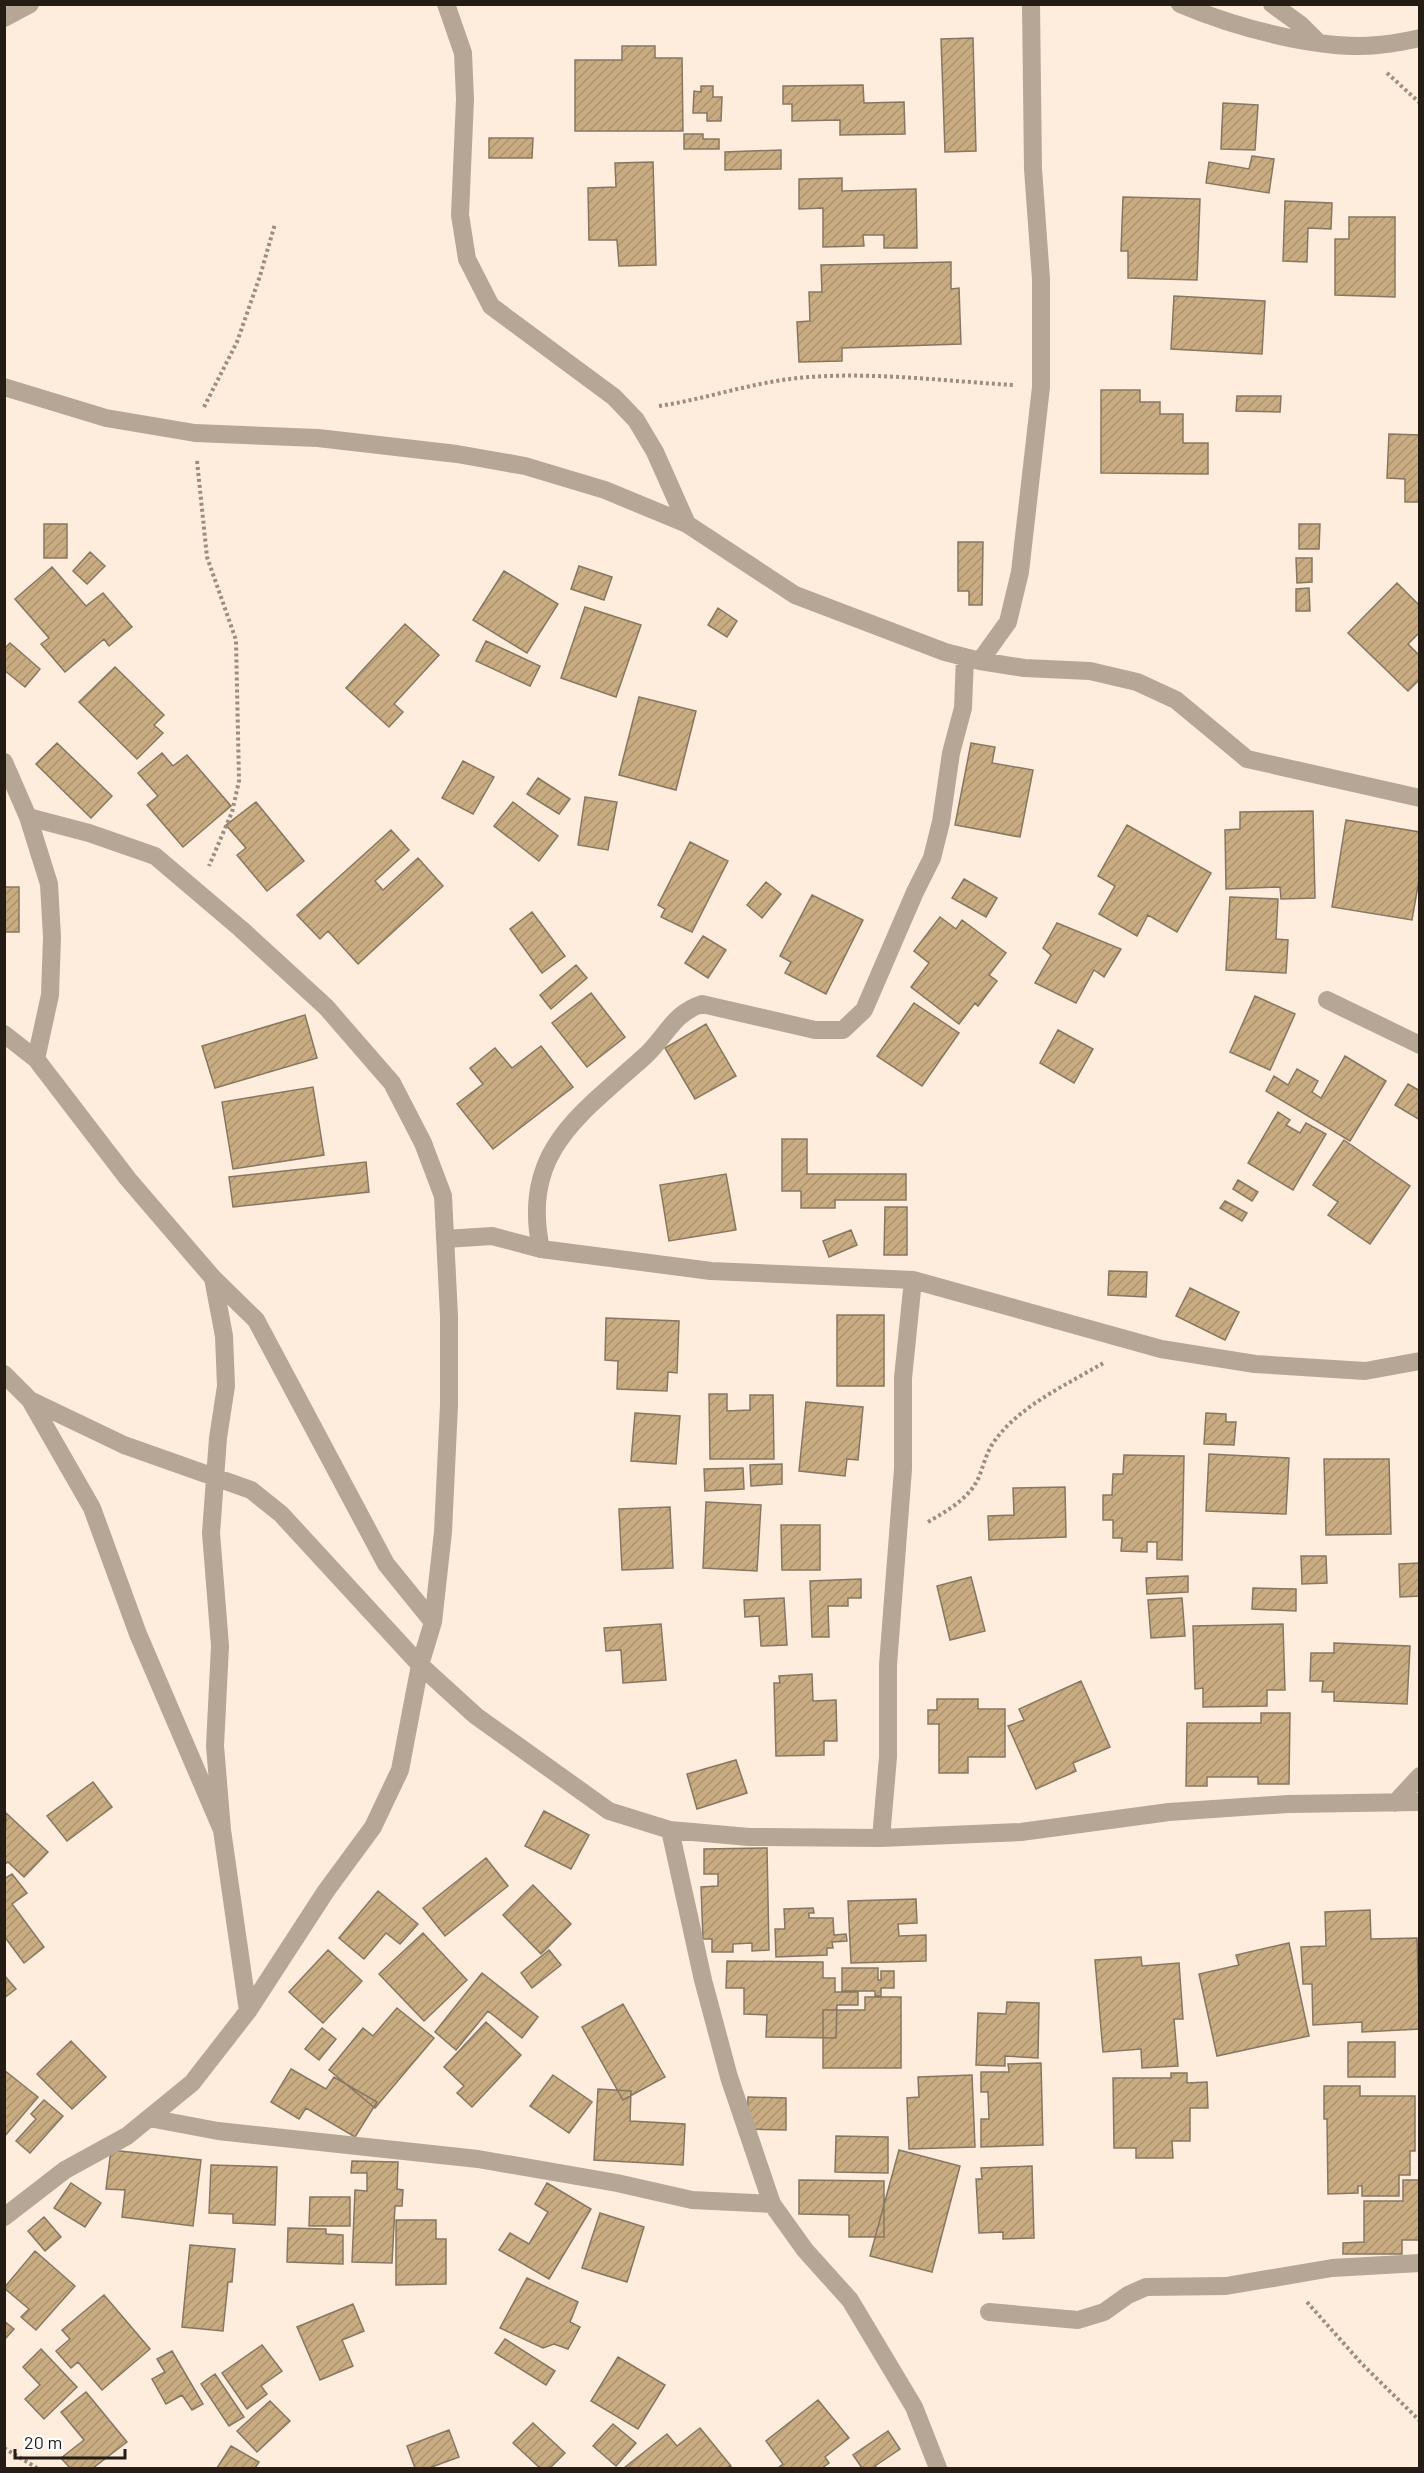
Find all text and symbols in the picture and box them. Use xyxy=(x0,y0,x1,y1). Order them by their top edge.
scale bar xyxy=(15,2422,124,2460)
text: 20 m xyxy=(24,2431,62,2453)

